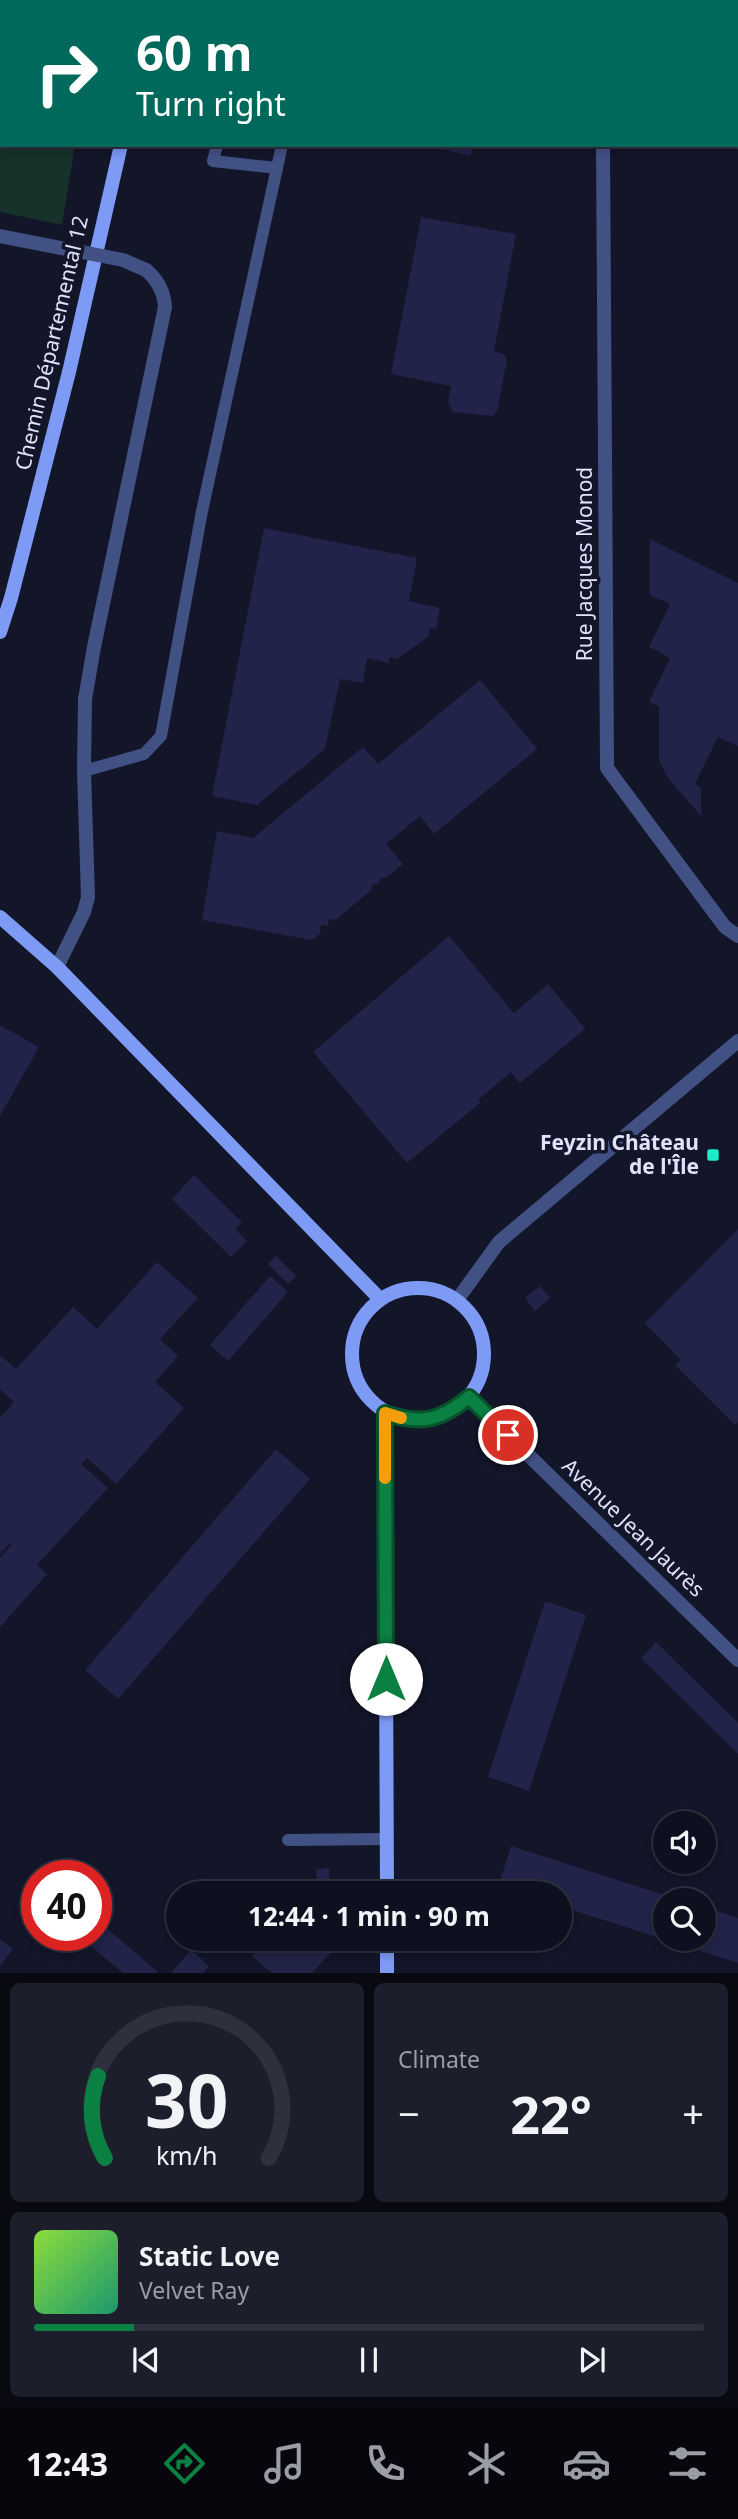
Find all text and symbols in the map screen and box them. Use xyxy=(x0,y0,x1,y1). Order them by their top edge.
text: 60 m xyxy=(136,19,253,85)
icon: right xyxy=(21,28,112,119)
text: Turn right xyxy=(136,82,286,125)
street label: Chemin Départemental 12 xyxy=(8,213,94,473)
street label: Rue Jacques Monod xyxy=(570,467,598,661)
place label: Feyzin Château de l'Île xyxy=(540,1128,699,1180)
marker: Feyzin Château de l'Île xyxy=(705,1147,721,1163)
pin xyxy=(478,1405,538,1465)
icon: arrive xyxy=(489,1416,527,1454)
street label: Avenue Jean Jaurès xyxy=(556,1452,711,1603)
position arrow xyxy=(349,1642,423,1716)
map controls xyxy=(653,1811,716,1951)
button: sound xyxy=(653,1811,716,1874)
speed limit sign: 40 xyxy=(21,1860,112,1951)
button: search xyxy=(653,1888,716,1951)
text: 12:44 · 1 min · 90 m xyxy=(248,1898,490,1934)
text: Climate xyxy=(398,2043,480,2075)
text: 30 xyxy=(145,2051,229,2150)
text: 22° xyxy=(510,2078,592,2149)
text: − xyxy=(398,2087,420,2139)
text: + xyxy=(682,2087,704,2139)
text: km/h xyxy=(156,2138,218,2172)
text: Static Love xyxy=(139,2238,280,2274)
text: Velvet Ray xyxy=(139,2274,249,2306)
icon: previous xyxy=(127,2341,165,2379)
icon: pause xyxy=(350,2341,388,2379)
icon: next xyxy=(573,2341,611,2379)
icon: directions xyxy=(160,2439,209,2488)
icon: music xyxy=(260,2439,309,2488)
icon: phone xyxy=(361,2439,410,2488)
icon: climate xyxy=(462,2439,511,2488)
icon: car xyxy=(562,2439,611,2488)
icon: filters xyxy=(663,2439,712,2488)
text: 12:43 xyxy=(26,2442,108,2485)

